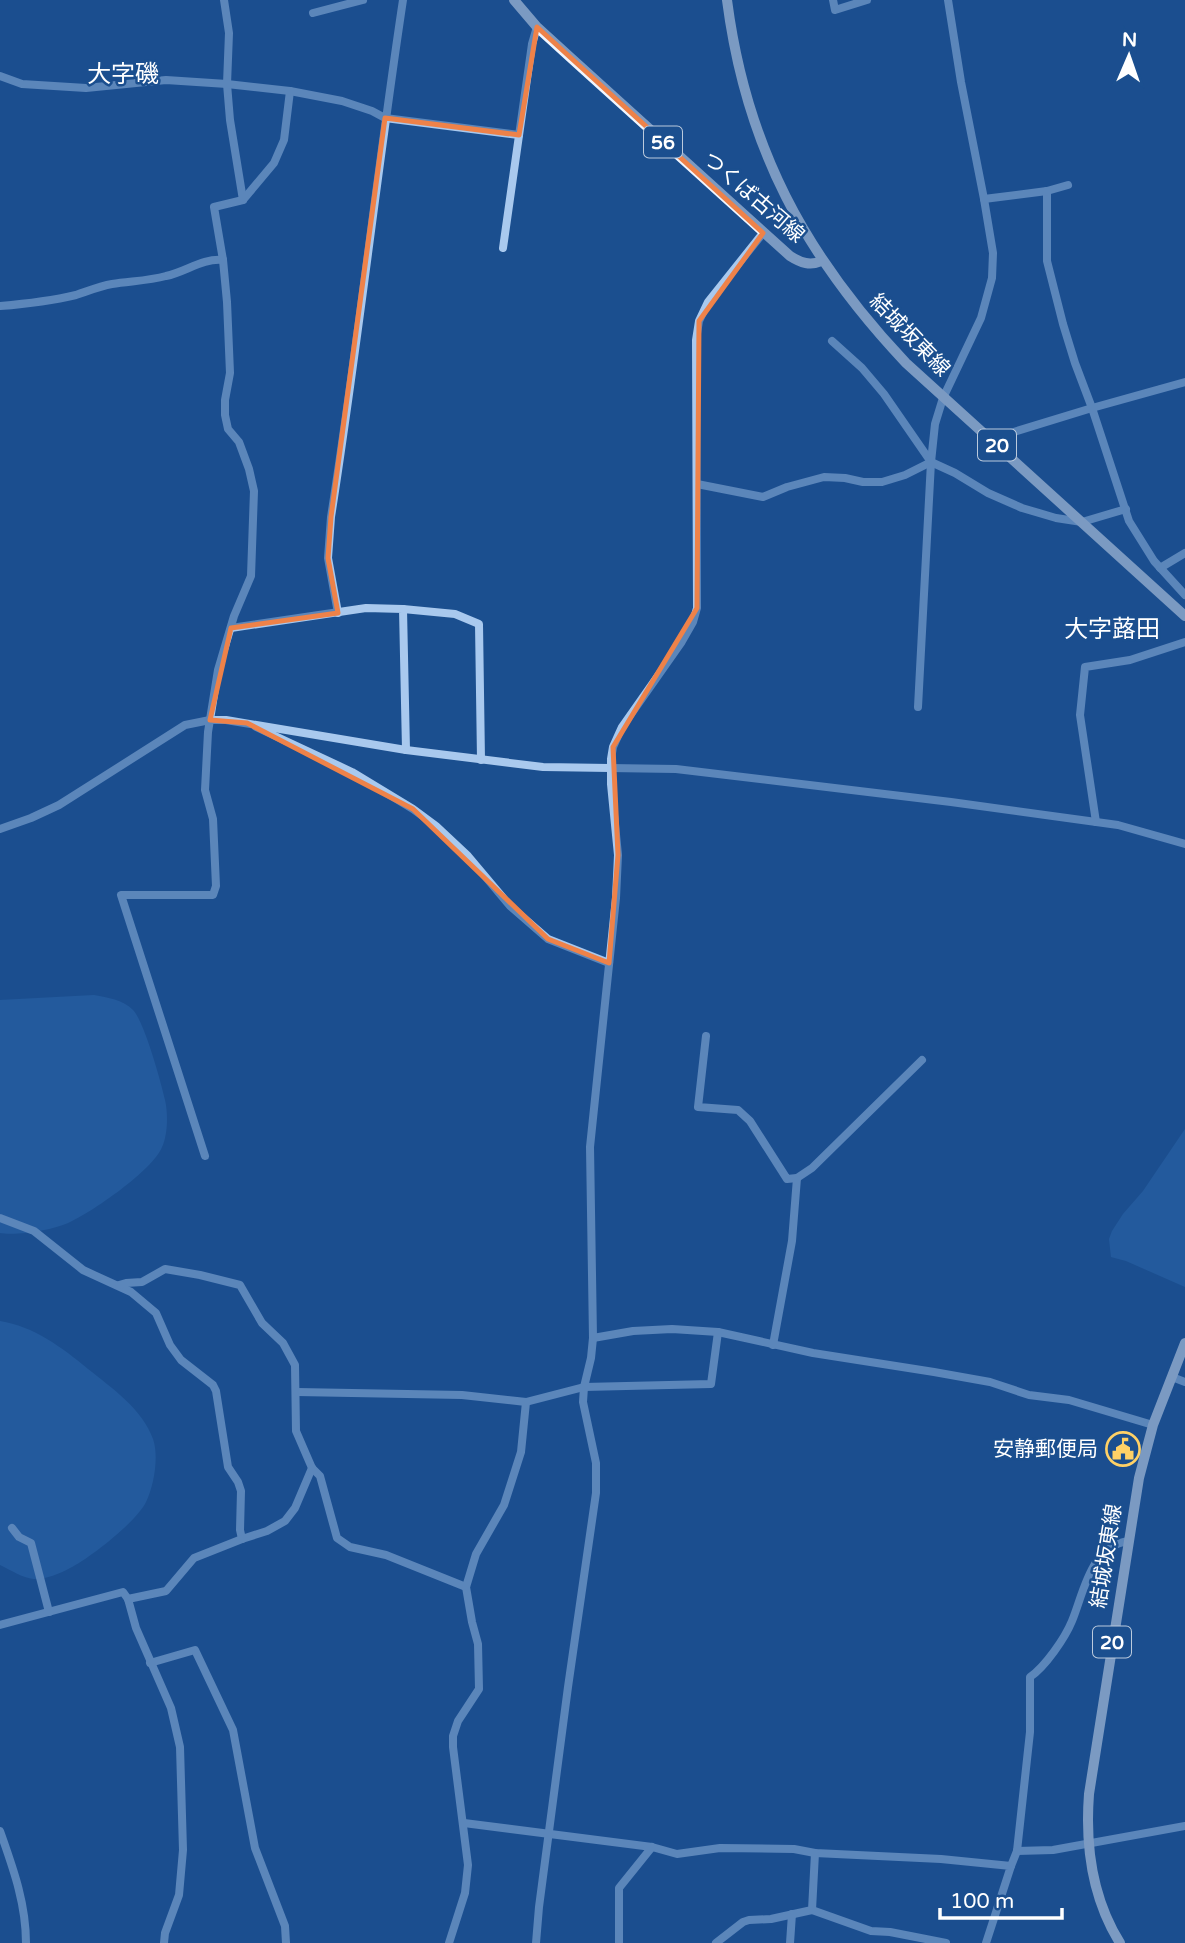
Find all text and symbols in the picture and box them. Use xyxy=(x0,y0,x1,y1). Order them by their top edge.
north arrow xyxy=(1094,21,1164,91)
text: N xyxy=(1122,29,1138,51)
district label: 大字磯 xyxy=(87,60,159,89)
road number: 56 xyxy=(644,126,682,158)
street label: つくば古河線 xyxy=(698,147,809,248)
street label: 結城坂東線 xyxy=(864,289,955,382)
road number: 20 xyxy=(978,430,1016,460)
district label: 大字蕗田 xyxy=(1064,615,1160,644)
public building icon: 安静郵便局 xyxy=(1104,1430,1142,1468)
place label: 安静郵便局 xyxy=(993,1437,1098,1462)
street label: 結城坂東線 xyxy=(1086,1502,1127,1610)
road number: 20 xyxy=(1093,1626,1131,1658)
scale bar xyxy=(940,1876,1062,1920)
text: 100 m xyxy=(950,1889,1014,1914)

